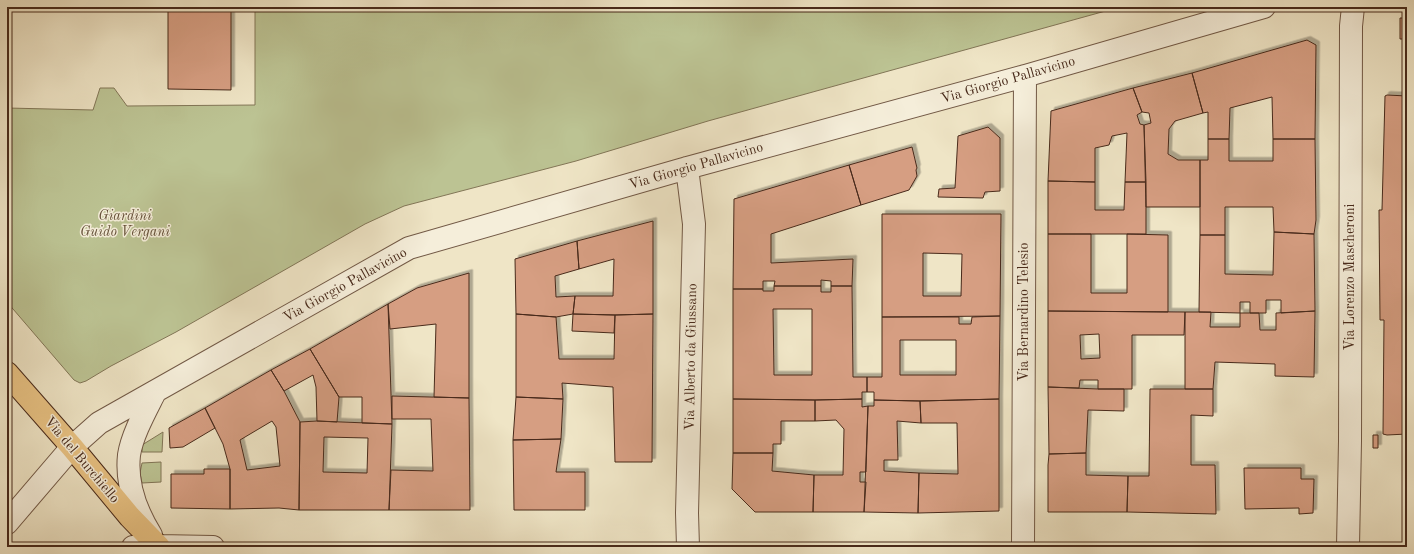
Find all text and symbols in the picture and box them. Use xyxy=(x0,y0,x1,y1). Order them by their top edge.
street label: Via Giorgio Pallavicino xyxy=(939,54,1077,106)
street label: Via Giorgio Pallavicino xyxy=(627,140,765,192)
street label: Via Lorenzo Mascheroni xyxy=(1343,203,1357,350)
park label: Giardini Guido Vergani xyxy=(80,209,170,240)
street label: Via Bernardino Telesio xyxy=(1017,243,1031,381)
street label: Via Giorgio Pallavicino xyxy=(281,245,409,325)
street label: Via Alberto da Giussano xyxy=(683,283,699,431)
street label: Via del Burchiello xyxy=(42,414,122,506)

